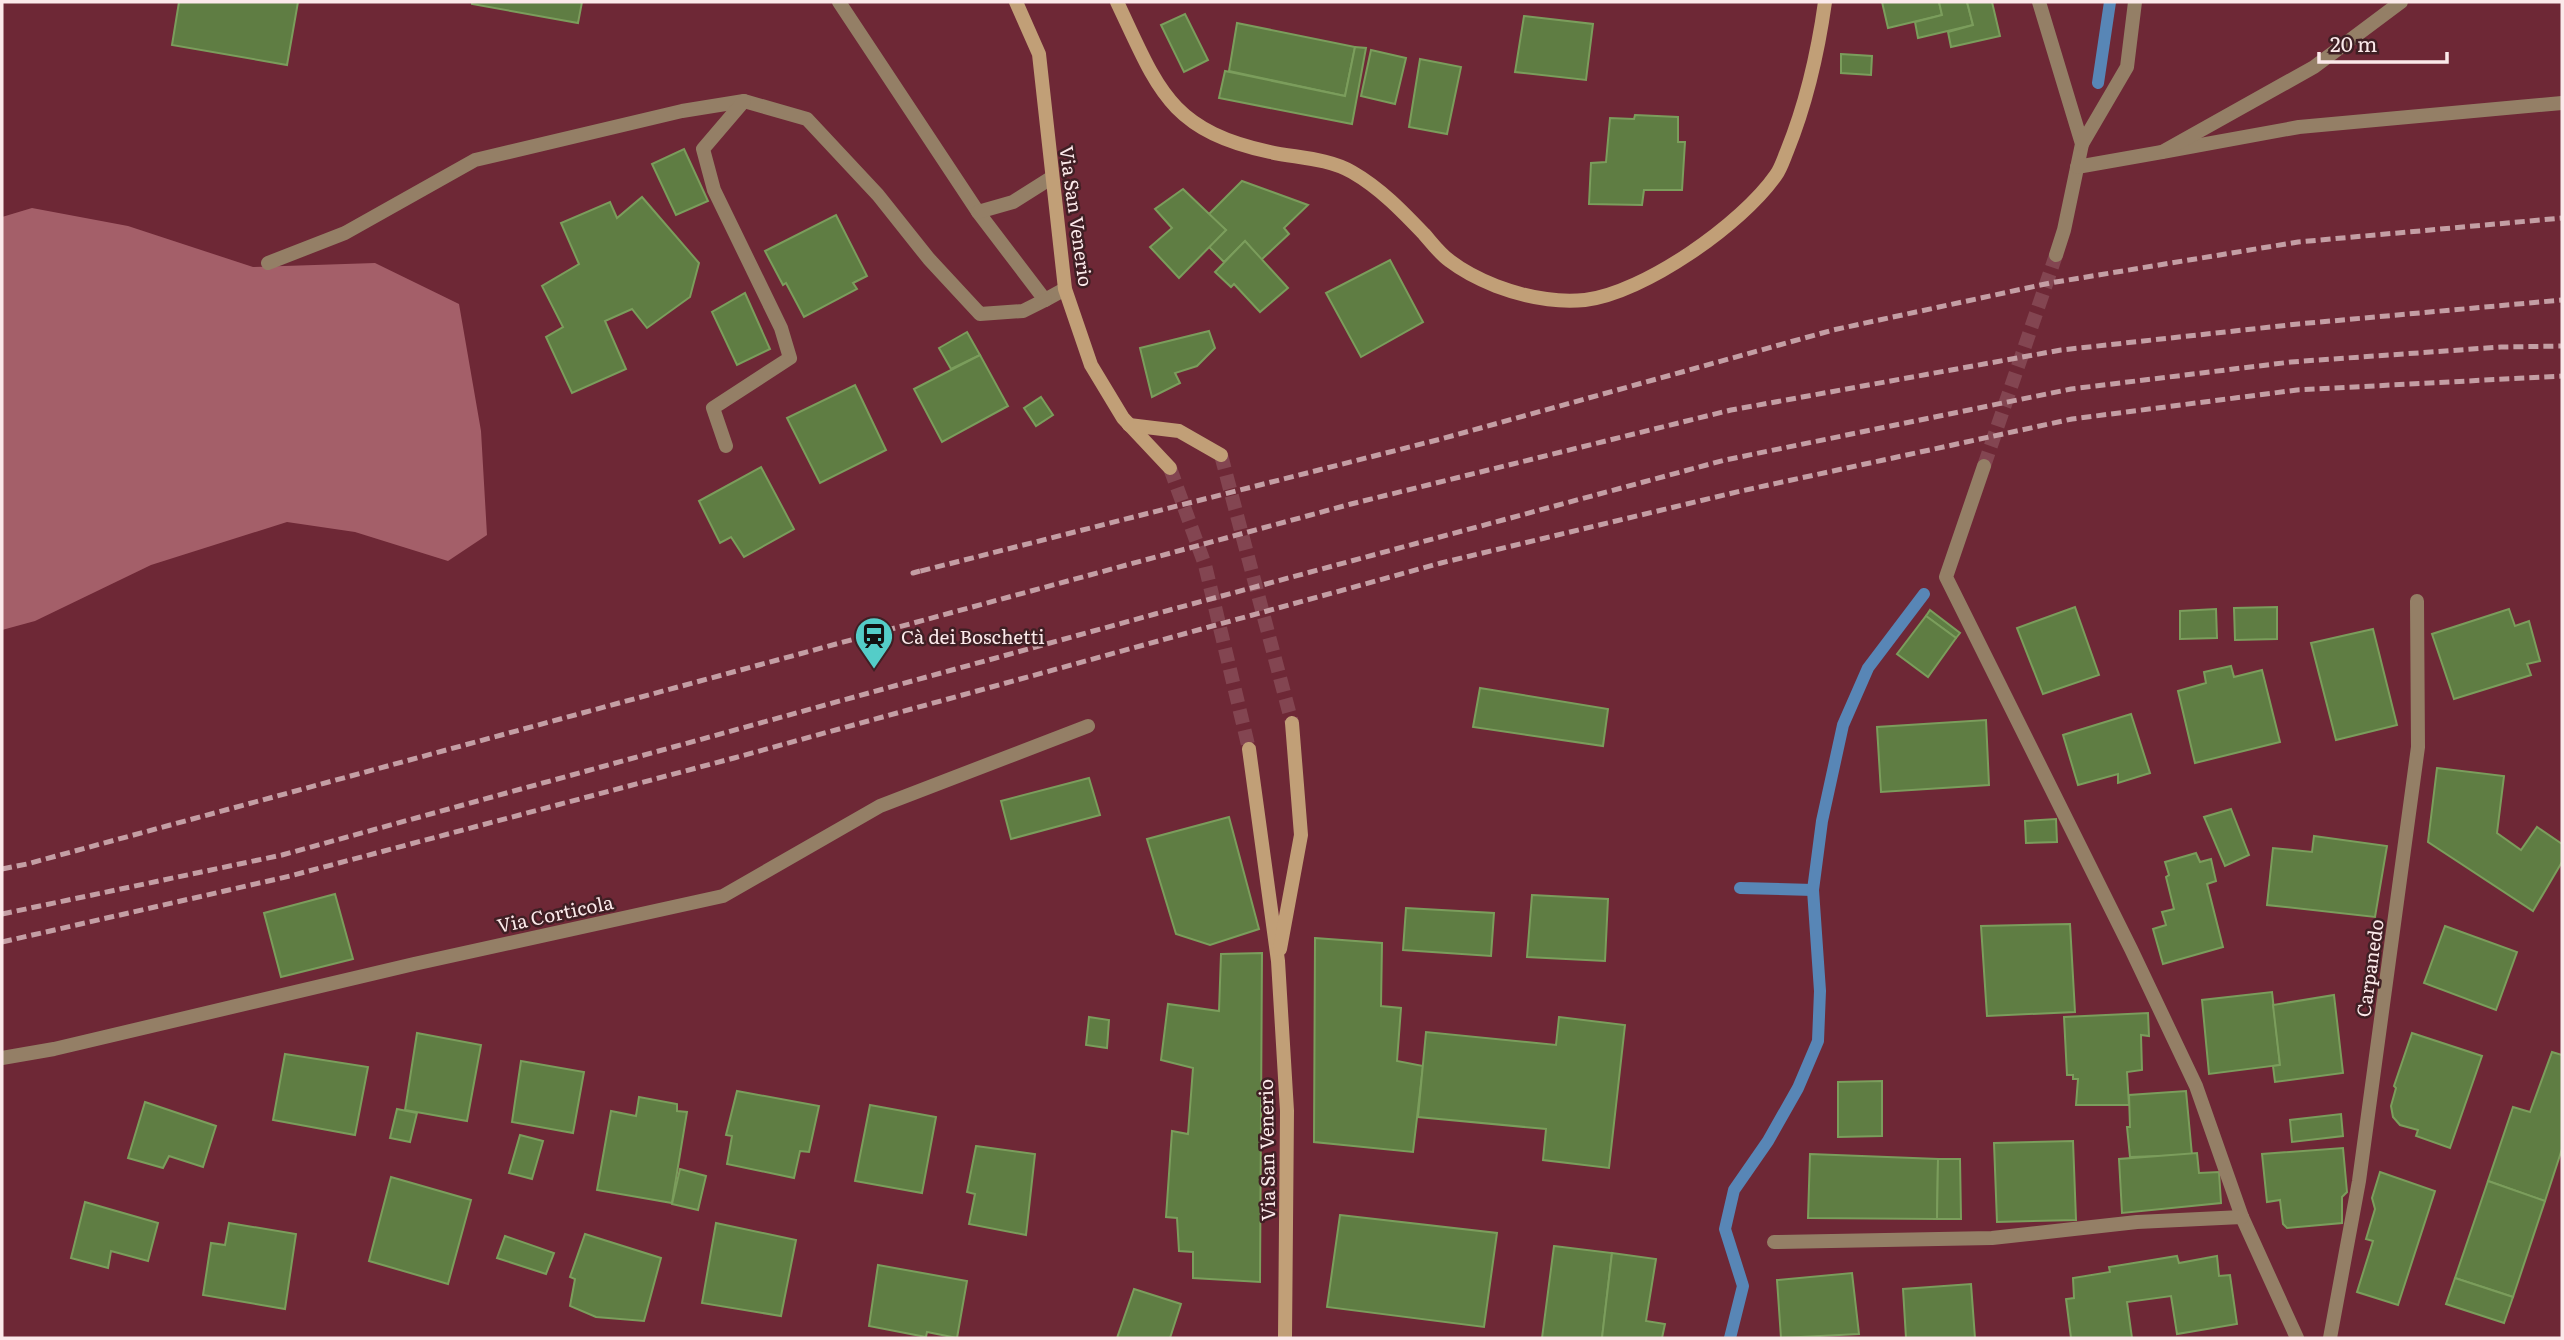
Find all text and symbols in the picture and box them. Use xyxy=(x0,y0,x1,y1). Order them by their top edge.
scale bar xyxy=(2319,21,2447,65)
text: 20 m xyxy=(2330,27,2377,58)
street label: Via San Venerio xyxy=(1053,144,1101,288)
station icon: Cà dei Boschetti xyxy=(853,615,895,670)
place label: Cà dei Boschetti xyxy=(901,622,1045,650)
street label: Via Corticola xyxy=(494,887,616,939)
street label: Carpanedo xyxy=(2348,917,2390,1019)
street label: Via San Venerio xyxy=(1251,1079,1281,1221)

